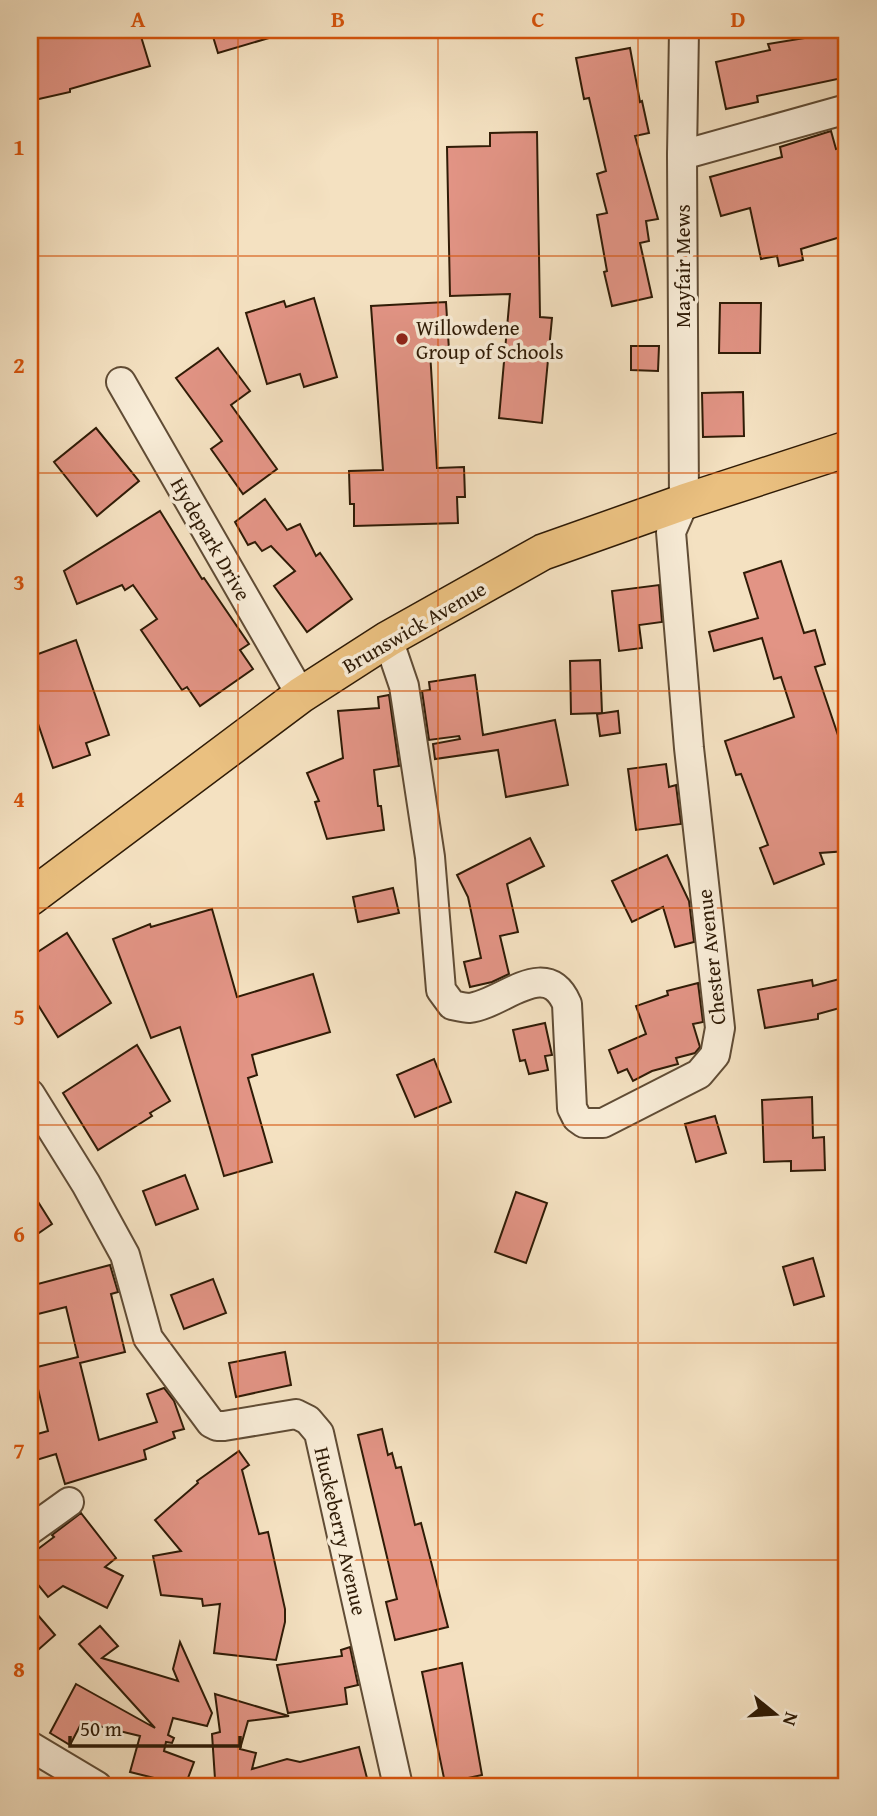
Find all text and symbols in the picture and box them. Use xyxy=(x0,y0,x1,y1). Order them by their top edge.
text: A xyxy=(131,2,146,35)
text: B xyxy=(331,2,345,35)
text: C xyxy=(531,2,545,35)
text: D xyxy=(731,2,746,35)
text: 1 xyxy=(13,130,25,163)
street label: Mayfair Mews xyxy=(667,204,698,328)
place label: Willowdene Group of Schools xyxy=(416,312,564,367)
marker: Willowdene Group of Schools xyxy=(394,331,410,347)
text: 2 xyxy=(13,348,25,381)
street label: Hydepark Drive xyxy=(163,472,259,607)
text: 3 xyxy=(13,565,25,598)
street label: Brunswick Avenue xyxy=(336,573,492,681)
text: 4 xyxy=(13,782,25,815)
street label: Chester Avenue xyxy=(688,887,734,1026)
text: 5 xyxy=(13,1000,25,1033)
text: 6 xyxy=(13,1217,25,1250)
text: 7 xyxy=(13,1434,25,1467)
street label: Huckeberry Avenue xyxy=(307,1444,375,1618)
text: 8 xyxy=(13,1652,25,1685)
north arrow xyxy=(740,1680,810,1750)
scale bar xyxy=(70,1704,240,1748)
text: N xyxy=(776,1709,806,1730)
text: 50 m xyxy=(80,1713,122,1744)

